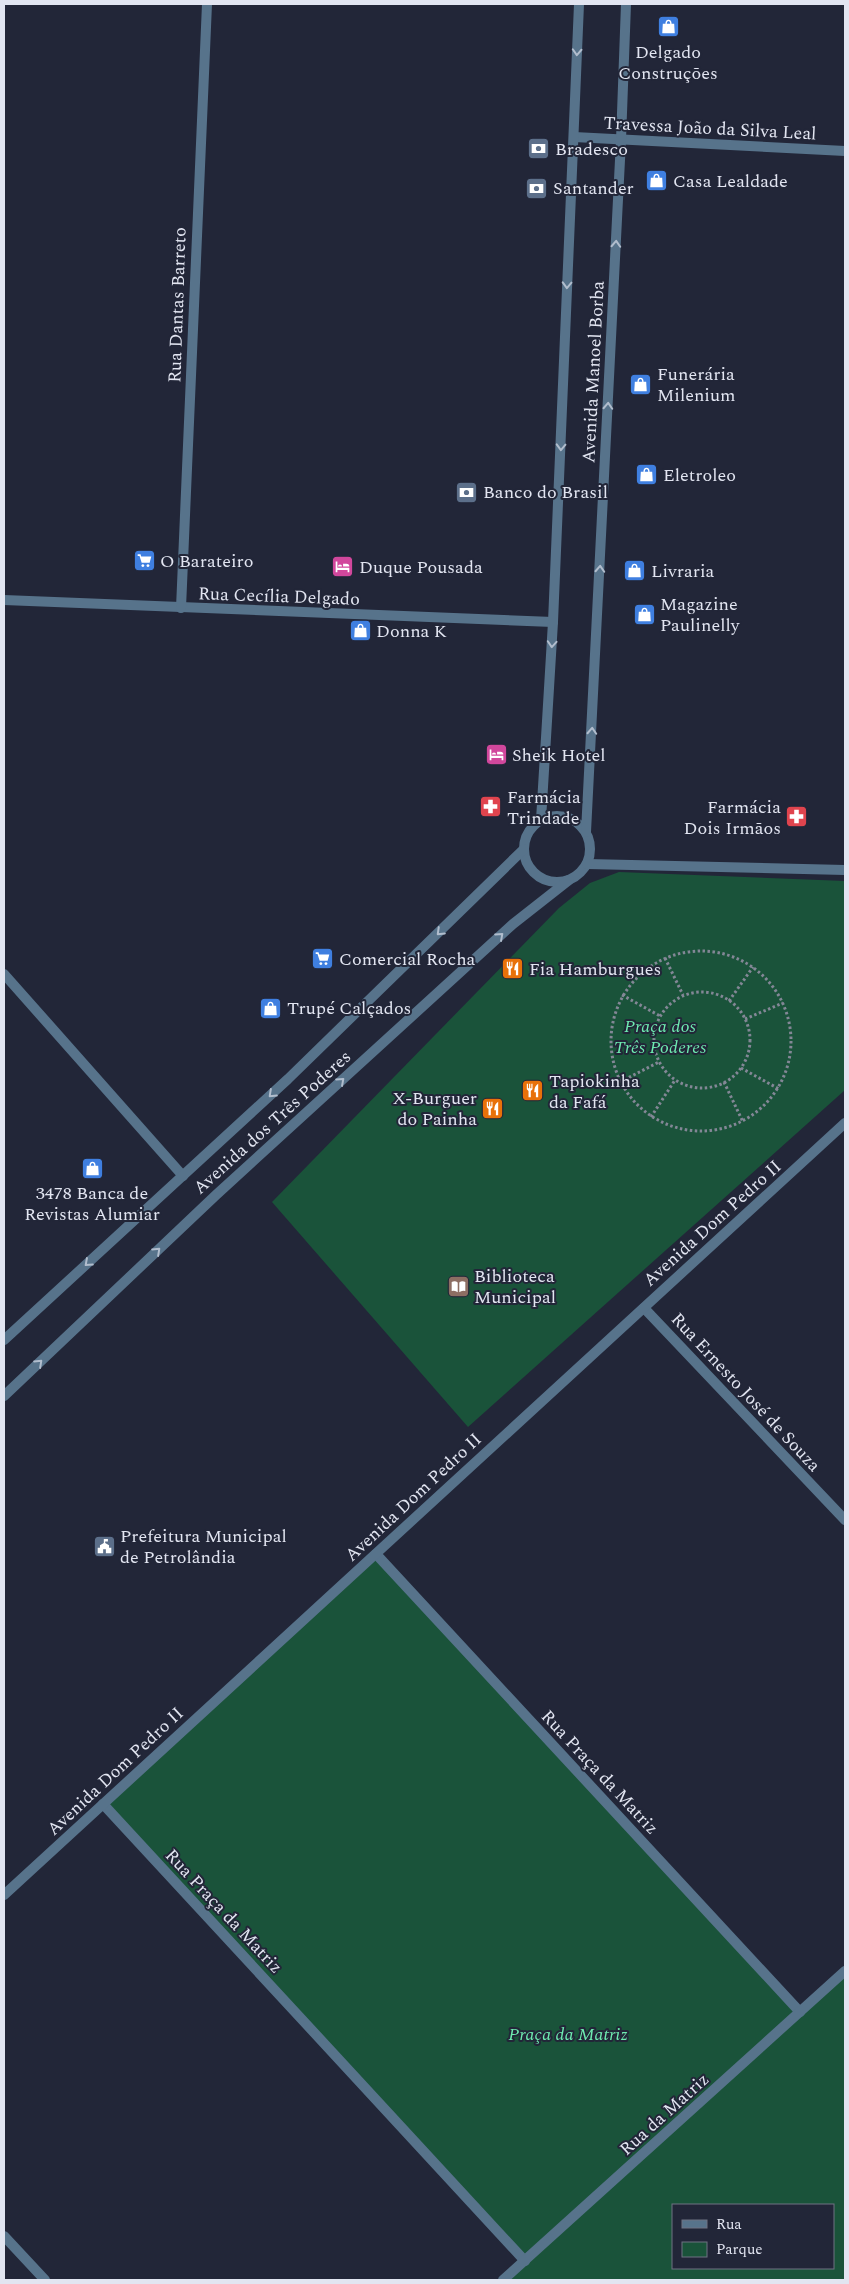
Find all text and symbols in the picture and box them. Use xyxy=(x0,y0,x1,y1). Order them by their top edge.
shop icon: Delgado Construções xyxy=(656,15,680,39)
place label: Delgado Construções xyxy=(618,39,718,87)
one-way arrow xyxy=(572,49,583,57)
street label: Travessa João da Silva Leal xyxy=(603,109,817,148)
place label: Bradesco xyxy=(555,136,628,163)
bank icon: Bradesco xyxy=(527,137,551,161)
place label: Casa Lealdade xyxy=(673,168,788,195)
shop icon: Casa Lealdade xyxy=(645,169,669,193)
place label: Santander xyxy=(553,175,634,202)
bank icon: Santander xyxy=(525,176,549,200)
street label: Rua Dantas Barreto xyxy=(161,227,194,383)
one-way arrow xyxy=(610,240,621,248)
street label: Avenida Manoel Borba xyxy=(575,280,612,464)
one-way arrow xyxy=(562,281,573,289)
place label: Funerária Milenium xyxy=(657,361,736,409)
shop icon: Funerária Milenium xyxy=(629,372,653,396)
one-way arrow xyxy=(602,402,613,410)
one-way arrow xyxy=(555,443,566,451)
place label: Eletroleo xyxy=(663,462,736,489)
shop icon: Eletroleo xyxy=(635,463,659,487)
place label: Banco do Brasil xyxy=(483,479,608,506)
bank icon: Banco do Brasil xyxy=(455,480,479,504)
place label: O Barateiro xyxy=(160,548,253,575)
supermarket icon: O Barateiro xyxy=(132,549,156,573)
place label: Duque Pousada xyxy=(359,554,483,581)
hotel icon: Duque Pousada xyxy=(331,555,355,579)
place label: Livraria xyxy=(651,558,715,585)
shop icon: Livraria xyxy=(623,559,647,583)
one-way arrow xyxy=(594,564,605,572)
street label: Rua Cecília Delgado xyxy=(198,580,360,613)
place label: Magazine Paulinelly xyxy=(660,591,741,639)
shop icon: Magazine Paulinelly xyxy=(632,602,656,626)
place label: Donna K xyxy=(376,618,447,645)
shop icon: Donna K xyxy=(348,619,372,643)
one-way arrow xyxy=(546,641,557,649)
one-way arrow xyxy=(586,727,597,735)
place label: Sheik Hotel xyxy=(512,742,606,769)
hotel icon: Sheik Hotel xyxy=(484,743,508,767)
place label: Farmácia Trindade xyxy=(507,784,581,832)
place label: Farmácia Dois Irmãos xyxy=(684,794,781,842)
pharmacy icon: Farmácia Trindade xyxy=(479,795,503,819)
pharmacy icon: Farmácia Dois Irmãos xyxy=(785,805,809,829)
one-way arrow xyxy=(436,926,445,935)
one-way arrow xyxy=(494,933,503,942)
place label: Comercial Rocha xyxy=(339,946,476,973)
supermarket icon: Comercial Rocha xyxy=(311,947,335,971)
place label: Fia Hamburgues xyxy=(529,956,661,983)
restaurant icon: Fia Hamburgues xyxy=(501,957,525,981)
place label: Trupé Calçados xyxy=(287,995,411,1022)
shop icon: Trupé Calçados xyxy=(259,996,283,1020)
park label: Praça dos Três Poderes xyxy=(614,1013,707,1061)
street label: Avenida dos Três Poderes xyxy=(187,1044,357,1201)
place label: Tapiokinha da Fafá xyxy=(549,1068,640,1116)
one-way arrow xyxy=(335,1078,344,1087)
restaurant icon: Tapiokinha da Fafá xyxy=(521,1079,545,1103)
place label: X-Burguer do Painha xyxy=(393,1085,477,1133)
one-way arrow xyxy=(269,1088,278,1097)
restaurant icon: X-Burguer do Painha xyxy=(481,1096,505,1120)
street label: Avenida Dom Pedro II xyxy=(637,1154,788,1293)
shop icon: 3478 Banca de Revistas Alumiar xyxy=(80,1156,104,1180)
place label: 3478 Banca de Revistas Alumiar xyxy=(24,1180,160,1228)
one-way arrow xyxy=(151,1248,160,1257)
one-way arrow xyxy=(85,1257,94,1266)
place label: Biblioteca Municipal xyxy=(474,1263,556,1311)
library icon: Biblioteca Municipal xyxy=(446,1274,470,1298)
street label: Rua Ernesto José de Souza xyxy=(664,1307,827,1478)
one-way arrow xyxy=(33,1359,42,1368)
street label: Avenida Dom Pedro II xyxy=(339,1427,488,1568)
place label: Prefeitura Municipal de Petrolândia xyxy=(120,1523,287,1571)
public building icon: Prefeitura Municipal de Petrolândia xyxy=(92,1534,116,1558)
street label: Avenida Dom Pedro II xyxy=(41,1701,190,1842)
street label: Rua Praça da Matriz xyxy=(534,1704,665,1841)
street label: Rua Praça da Matriz xyxy=(158,1843,289,1980)
park label: Praça da Matriz xyxy=(508,2021,628,2048)
street label: Rua da Matriz xyxy=(613,2067,715,2162)
legend xyxy=(672,2204,834,2269)
text: Rua xyxy=(716,2213,742,2236)
text: Parque xyxy=(716,2238,763,2261)

